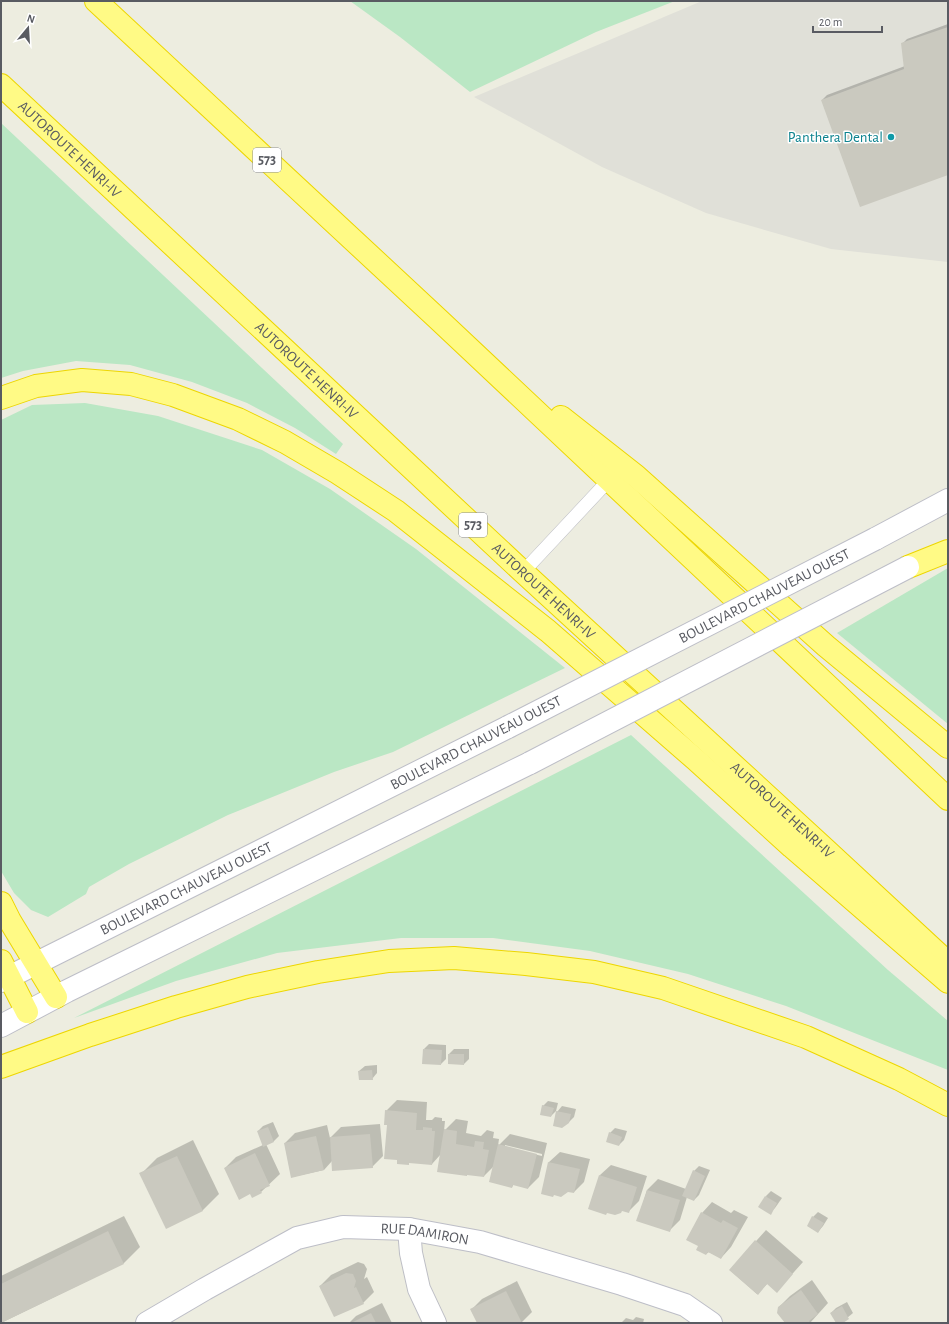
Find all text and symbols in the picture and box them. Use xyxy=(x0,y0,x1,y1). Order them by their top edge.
north arrow xyxy=(8,8,48,48)
scale bar xyxy=(813,8,882,34)
text: N xyxy=(26,13,36,25)
text: 20 m xyxy=(819,16,842,28)
street label: AUTOROUTE HENRI-IV xyxy=(16,98,124,201)
place label: Panthera Dental xyxy=(788,130,883,145)
marker: Panthera Dental xyxy=(886,132,896,142)
road number: 573 xyxy=(253,148,281,172)
street label: AUTOROUTE HENRI-IV xyxy=(252,319,361,422)
road number: 573 xyxy=(459,513,487,537)
street label: AUTOROUTE HENRI-IV xyxy=(489,540,599,642)
street label: BOULEVARD CHAUVEAU OUEST xyxy=(676,545,853,646)
street label: BOULEVARD CHAUVEAU OUEST xyxy=(388,693,565,793)
street label: AUTOROUTE HENRI-IV xyxy=(728,759,837,861)
street label: BOULEVARD CHAUVEAU OUEST xyxy=(98,839,275,938)
street label: RUE DAMIRON xyxy=(380,1221,470,1247)

